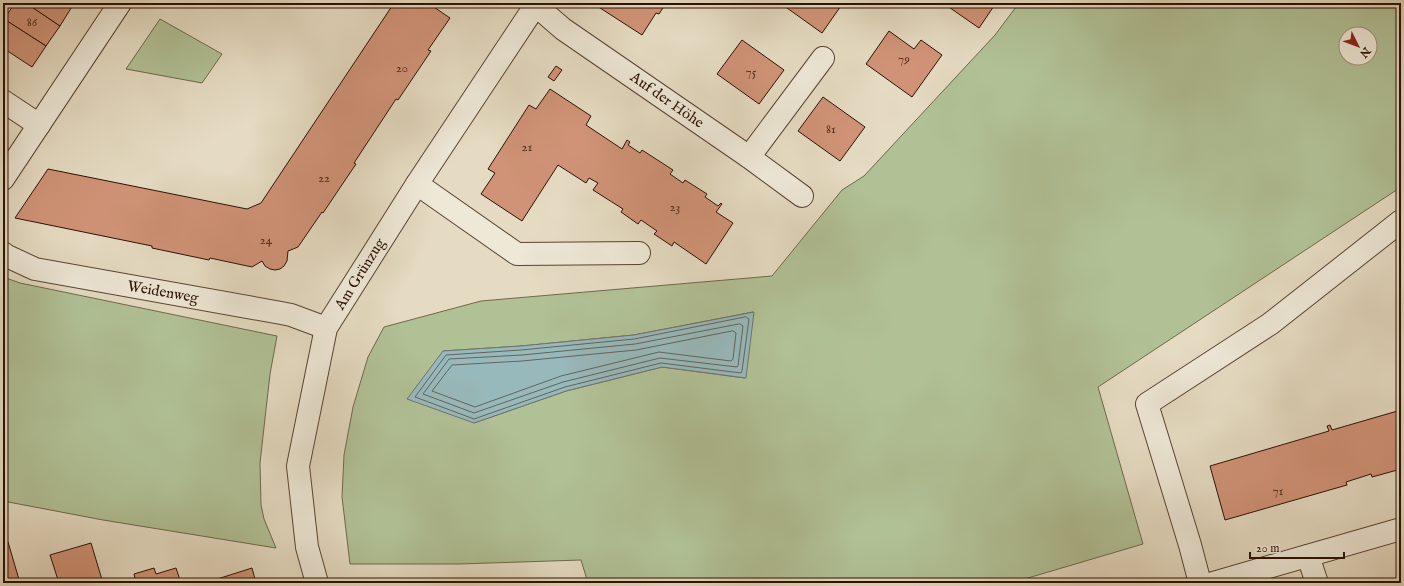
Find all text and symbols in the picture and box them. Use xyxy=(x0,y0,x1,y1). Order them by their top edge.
house number: 86 xyxy=(27,14,38,31)
north arrow xyxy=(1338,26,1378,66)
text: N xyxy=(1356,43,1374,61)
house number: 79 xyxy=(898,51,910,68)
house number: 20 xyxy=(396,60,408,77)
house number: 75 xyxy=(746,64,757,81)
street label: Auf der Höhe xyxy=(626,67,708,132)
house number: 81 xyxy=(826,121,836,138)
house number: 21 xyxy=(522,139,533,156)
house number: 22 xyxy=(318,170,330,187)
house number: 23 xyxy=(670,199,681,216)
house number: 24 xyxy=(260,232,273,249)
street label: Am Grünzug xyxy=(330,234,390,314)
street label: Weidenweg xyxy=(126,276,201,308)
house number: 71 xyxy=(1273,483,1284,500)
scale bar xyxy=(1250,534,1344,560)
text: 20 m xyxy=(1256,541,1279,556)

